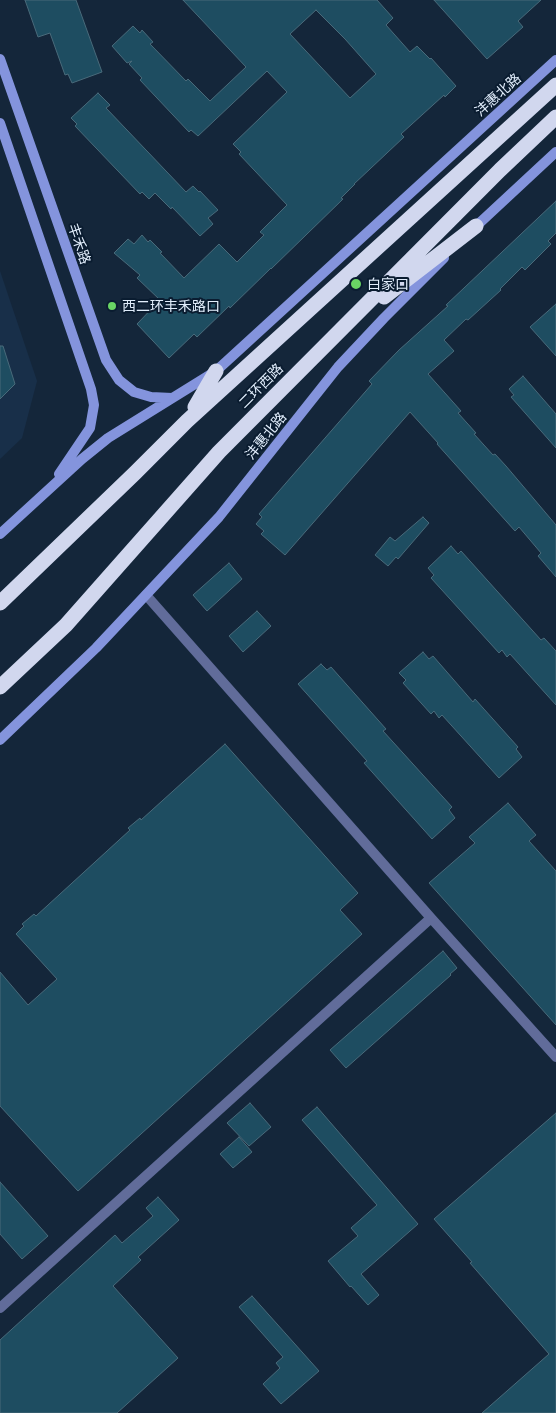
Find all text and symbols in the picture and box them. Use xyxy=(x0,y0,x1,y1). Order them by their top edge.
street label: 沣惠北路 xyxy=(472,70,524,120)
street label: 丰禾路 xyxy=(64,221,94,267)
place label: 白家口 xyxy=(367,276,409,292)
marker: 白家口 xyxy=(349,277,363,291)
place label: 西二环丰禾路口 xyxy=(122,298,220,314)
marker: 西二环丰禾路口 xyxy=(106,300,118,312)
street label: 二环西路 xyxy=(235,360,287,412)
street label: 沣惠北路 xyxy=(242,409,290,463)

